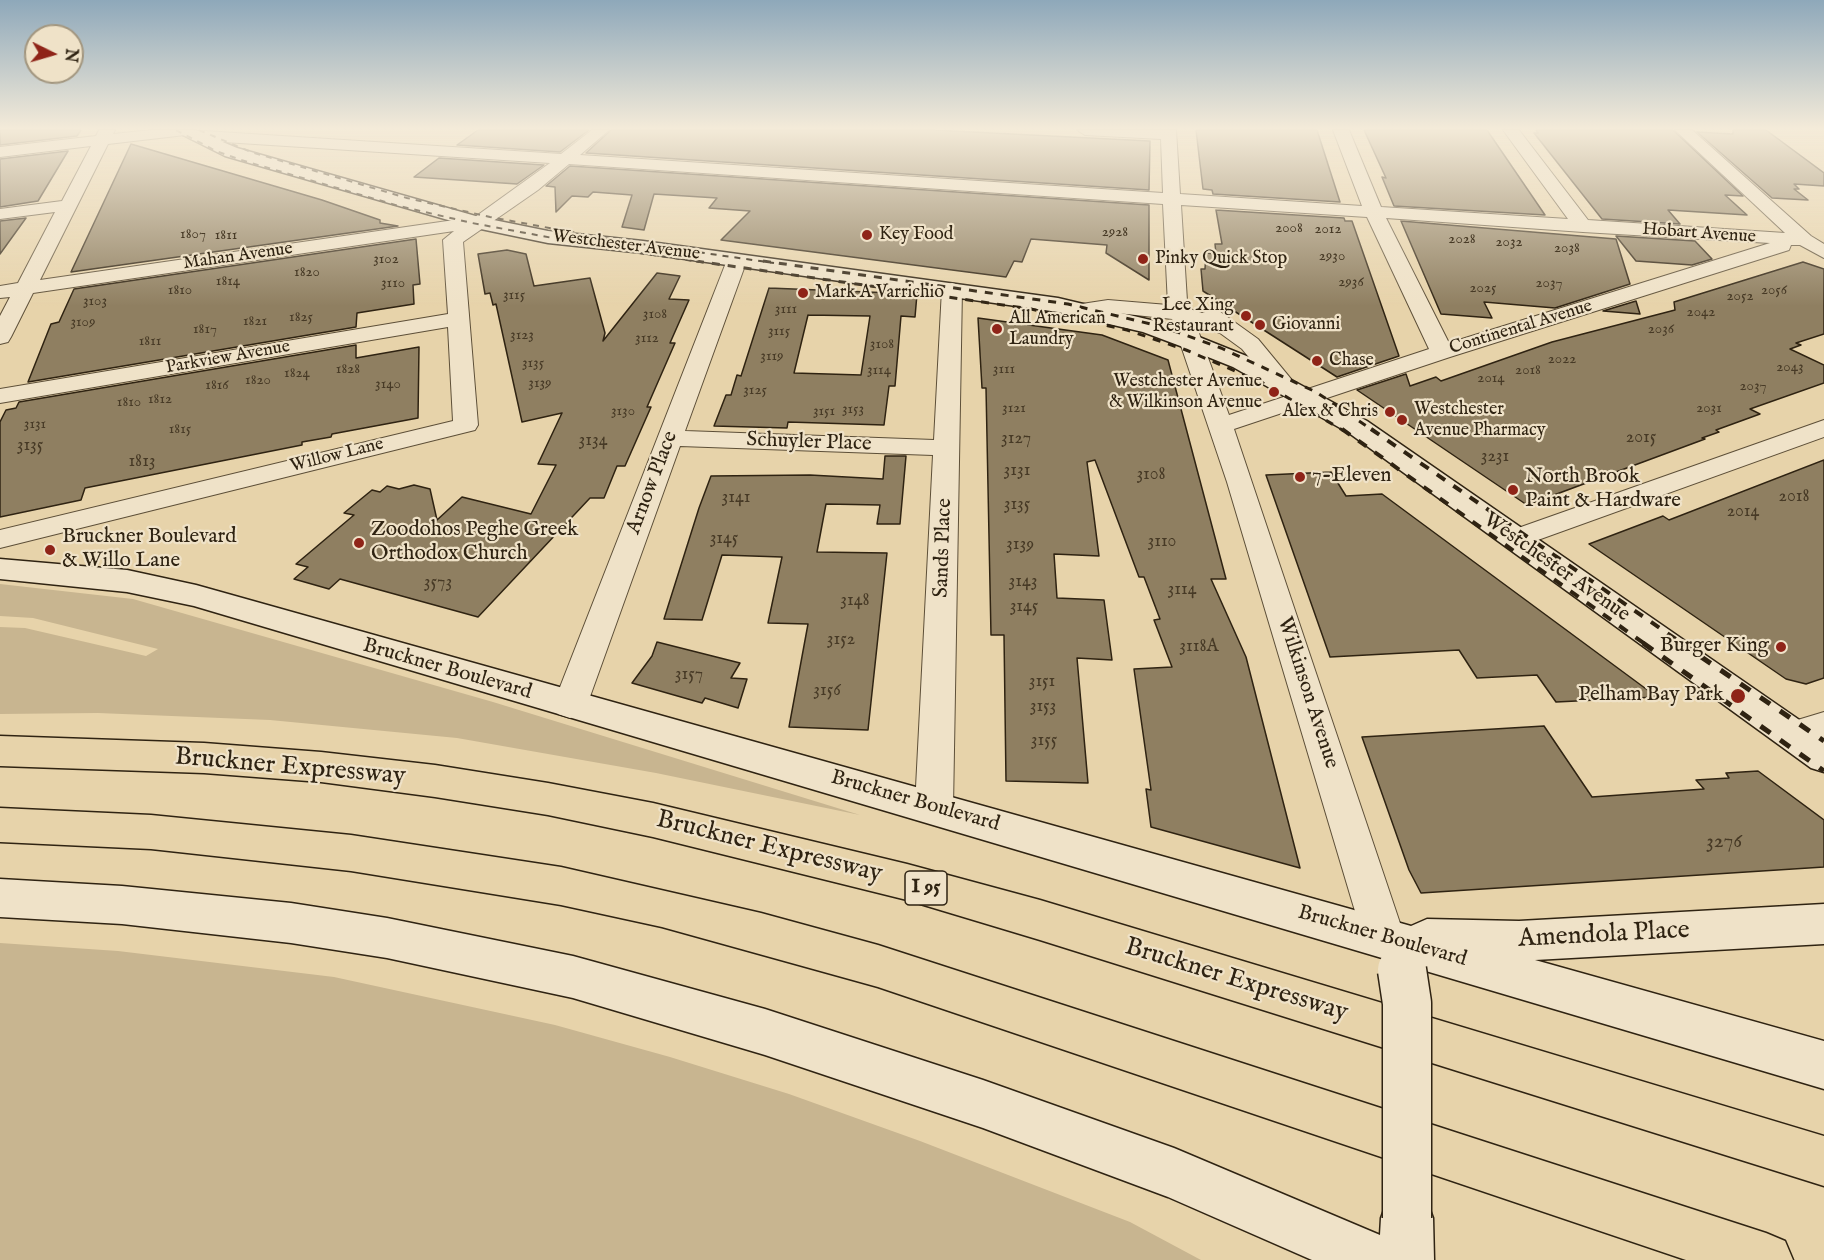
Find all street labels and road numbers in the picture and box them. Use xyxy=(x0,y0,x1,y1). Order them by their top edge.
street label: Hobart Avenue xyxy=(1641,219,1757,249)
street label: Westchester Avenue xyxy=(551,226,701,266)
street label: Mahan Avenue xyxy=(182,239,294,275)
street label: Continental Avenue xyxy=(1447,296,1595,360)
street label: Parkview Avenue xyxy=(164,336,292,380)
street label: Arnow Place xyxy=(622,428,684,538)
street label: Schuyler Place xyxy=(746,428,872,458)
street label: Willow Lane xyxy=(288,434,386,478)
street label: Sands Place xyxy=(930,498,958,598)
street label: Westchester Avenue xyxy=(1478,508,1634,628)
street label: Wilkinson Avenue xyxy=(1271,614,1343,772)
street label: Bruckner Boulevard xyxy=(360,634,534,706)
street label: Bruckner Expressway xyxy=(173,742,407,794)
street label: Bruckner Boulevard xyxy=(828,766,1002,838)
street label: Bruckner Expressway xyxy=(653,805,885,891)
road number: I 95 xyxy=(905,871,947,905)
street label: Bruckner Boulevard xyxy=(1295,901,1469,973)
street label: Amendola Place xyxy=(1517,916,1691,956)
street label: Bruckner Expressway xyxy=(1121,932,1351,1030)

